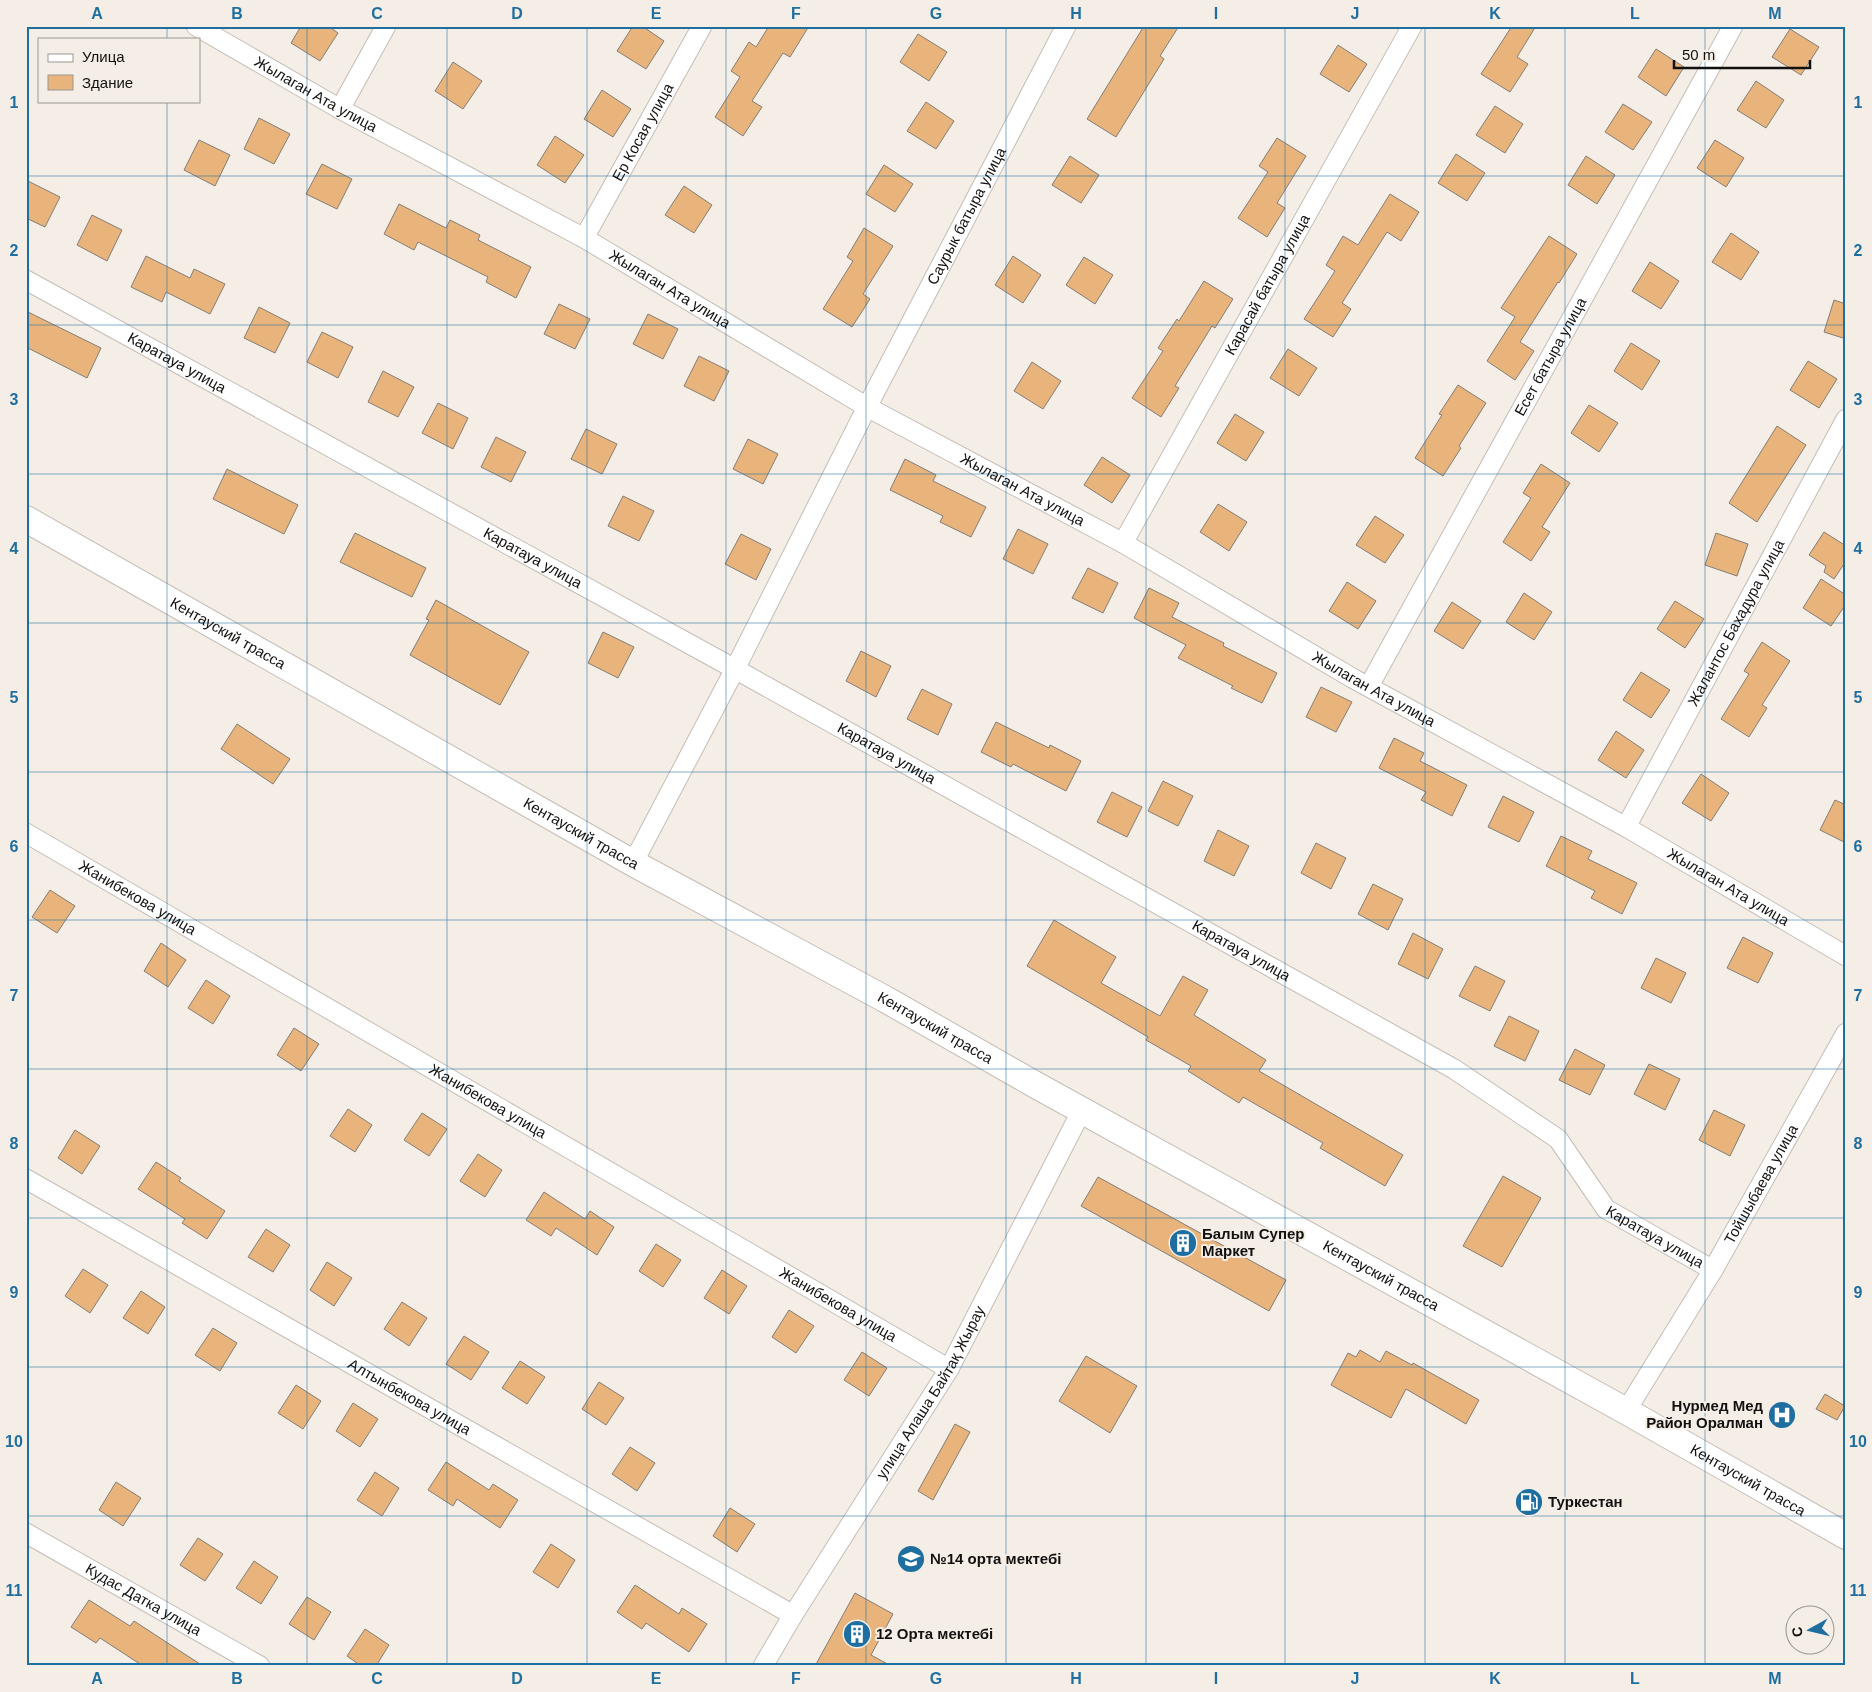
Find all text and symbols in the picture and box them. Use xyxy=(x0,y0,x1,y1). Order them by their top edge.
text: A xyxy=(91,5,103,22)
text: B xyxy=(231,5,243,22)
text: C xyxy=(371,5,383,22)
text: D xyxy=(511,5,523,22)
text: E xyxy=(651,5,662,22)
text: F xyxy=(791,5,801,22)
text: G xyxy=(930,5,942,22)
text: H xyxy=(1070,5,1082,22)
text: I xyxy=(1214,5,1218,22)
text: J xyxy=(1351,5,1359,22)
text: K xyxy=(1489,5,1501,22)
text: L xyxy=(1630,5,1640,22)
text: M xyxy=(1768,5,1782,22)
legend xyxy=(38,38,200,102)
scale bar xyxy=(1674,38,1811,70)
text: 50 m xyxy=(1682,46,1715,63)
text: Улица xyxy=(82,48,125,65)
street label: Жылаган Ата улица xyxy=(252,53,381,135)
text: Здание xyxy=(82,74,133,91)
street label: Ер Косая улица xyxy=(608,80,677,184)
text: 1 xyxy=(10,94,19,111)
text: 1 xyxy=(1854,94,1863,111)
street label: Саурык батыра улица xyxy=(923,144,1009,287)
street label: Карасай батыра улица xyxy=(1221,211,1313,358)
text: 2 xyxy=(10,242,19,259)
text: 2 xyxy=(1854,242,1863,259)
street label: Жылаган Ата улица xyxy=(606,246,734,332)
street label: Есет батыра улица xyxy=(1511,294,1590,419)
street label: Каратауа улица xyxy=(125,329,230,396)
text: 3 xyxy=(10,391,19,408)
text: 3 xyxy=(1854,391,1863,408)
street label: Жылаган Ата улица xyxy=(958,449,1088,529)
street label: Каратауа улица xyxy=(481,524,586,592)
street label: Жалантос Бахадура улица xyxy=(1684,536,1788,709)
text: 4 xyxy=(10,540,19,557)
text: 4 xyxy=(1854,540,1863,557)
street label: Кентауский трасса xyxy=(168,594,289,673)
street label: Жылаган Ата улица xyxy=(1310,648,1439,730)
text: 5 xyxy=(10,689,19,706)
text: 5 xyxy=(1854,689,1863,706)
street label: Каратауа улица xyxy=(835,719,939,787)
street label: Кентауский трасса xyxy=(521,794,642,873)
text: 6 xyxy=(10,838,19,855)
text: 6 xyxy=(1854,838,1863,855)
street label: Жылаган Ата улица xyxy=(1665,844,1793,929)
street label: Жанибекова улица xyxy=(76,857,200,938)
street label: Каратауа улица xyxy=(1190,916,1294,985)
text: 7 xyxy=(10,987,19,1004)
text: 7 xyxy=(1854,987,1863,1004)
street label: Кентауский трасса xyxy=(875,988,997,1067)
street label: Жанибекова улица xyxy=(426,1060,550,1142)
street label: Тойшыбаева улица xyxy=(1720,1121,1801,1247)
text: 8 xyxy=(10,1135,19,1152)
text: 8 xyxy=(1854,1135,1863,1152)
street label: Каратауа улица xyxy=(1603,1202,1707,1271)
place label: Балым Супер Маркет xyxy=(1202,1225,1304,1259)
building icon: Балым Супер Маркет xyxy=(1168,1228,1198,1258)
street label: Кентауский трасса xyxy=(1320,1236,1443,1314)
street label: Жанибекова улица xyxy=(777,1263,900,1345)
text: 9 xyxy=(10,1284,19,1301)
text: 9 xyxy=(1854,1284,1863,1301)
street label: улица Алаша Байтақ Жырау xyxy=(873,1303,988,1482)
street label: Алтынбекова улица xyxy=(345,1355,474,1438)
place label: Нурмед Мед Район Оралман xyxy=(1646,1397,1763,1431)
hospital icon: Нурмед Мед Район Оралман xyxy=(1767,1400,1797,1430)
text: 10 xyxy=(5,1433,23,1450)
text: 10 xyxy=(1849,1433,1867,1450)
street label: Кентауский трасса xyxy=(1688,1440,1809,1519)
fuel station icon: Туркестан xyxy=(1514,1487,1544,1517)
place label: Туркестан xyxy=(1548,1493,1623,1510)
school or university icon: №14 орта мектебі xyxy=(896,1544,926,1574)
place label: №14 орта мектебі xyxy=(930,1550,1061,1567)
street label: Кудас Датка улица xyxy=(83,1560,205,1639)
text: 11 xyxy=(6,1582,23,1599)
text: 11 xyxy=(1850,1582,1867,1599)
north arrow xyxy=(1784,1604,1834,1654)
building icon: 12 Орта мектебі xyxy=(842,1619,872,1649)
place label: 12 Орта мектебі xyxy=(876,1625,993,1642)
text: С xyxy=(1788,1626,1806,1638)
text: A xyxy=(91,1670,103,1687)
text: B xyxy=(231,1670,243,1687)
text: C xyxy=(371,1670,383,1687)
text: D xyxy=(511,1670,523,1687)
text: E xyxy=(651,1670,662,1687)
text: F xyxy=(791,1670,801,1687)
text: G xyxy=(930,1670,942,1687)
text: H xyxy=(1070,1670,1082,1687)
text: I xyxy=(1214,1670,1218,1687)
text: J xyxy=(1351,1670,1359,1687)
text: K xyxy=(1489,1670,1501,1687)
text: L xyxy=(1630,1670,1640,1687)
text: M xyxy=(1768,1670,1782,1687)

